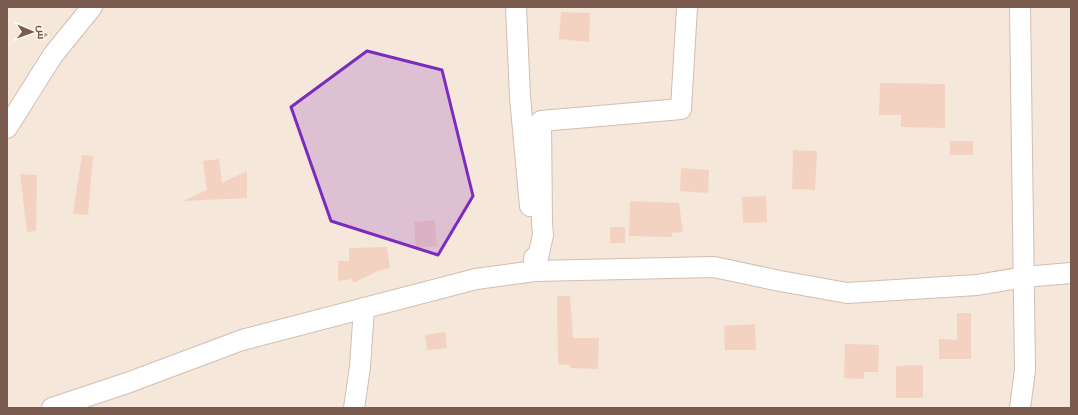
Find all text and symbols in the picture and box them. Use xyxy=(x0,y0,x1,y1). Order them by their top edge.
north arrow xyxy=(12,12,52,52)
text: ش xyxy=(35,25,49,40)

